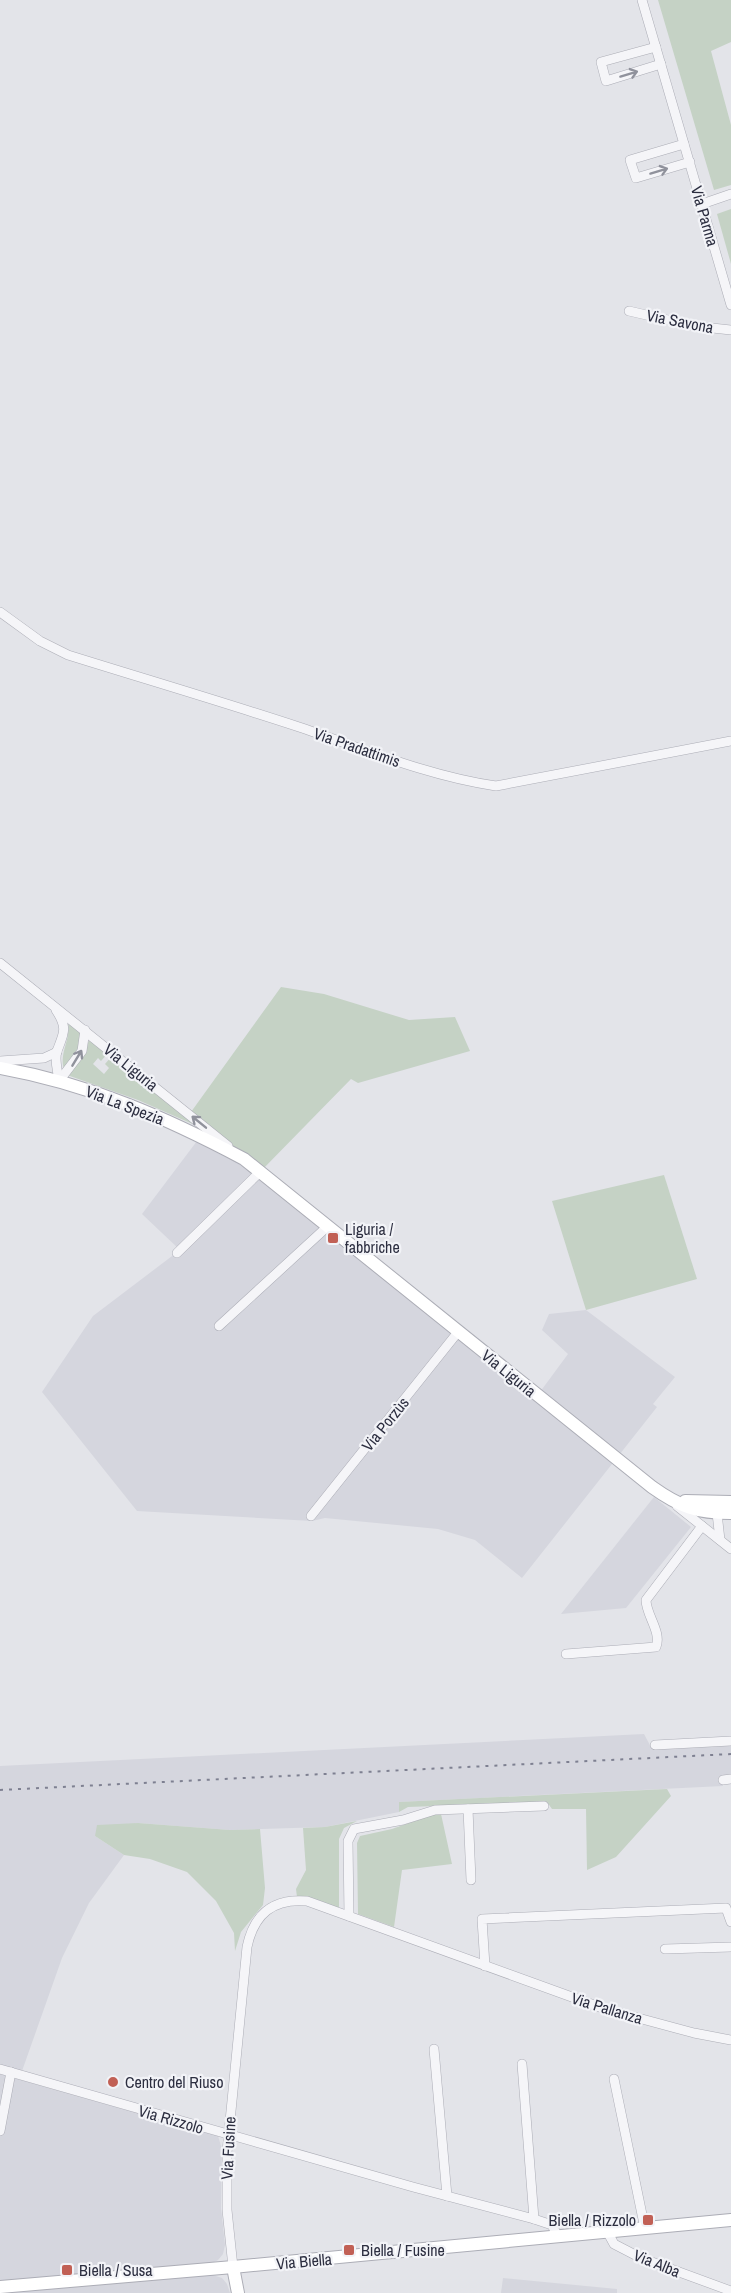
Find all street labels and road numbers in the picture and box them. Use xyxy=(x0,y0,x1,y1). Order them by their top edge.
street label: Via Parma xyxy=(686,183,724,249)
street label: Via Savona xyxy=(645,304,716,338)
street label: Via Pradattimis xyxy=(311,722,403,772)
street label: Via Liguria xyxy=(99,1038,163,1096)
street label: Via La Spezia xyxy=(83,1080,168,1130)
street label: Via Liguria xyxy=(477,1344,541,1402)
street label: Via Porzùs xyxy=(356,1392,414,1456)
street label: Via Pallanza xyxy=(569,1987,646,2029)
street label: Via Rizzolo xyxy=(136,2099,206,2139)
street label: Via Fusine xyxy=(215,2116,241,2180)
street label: Via Alba xyxy=(630,2244,684,2283)
street label: Via Biella xyxy=(275,2248,334,2274)

